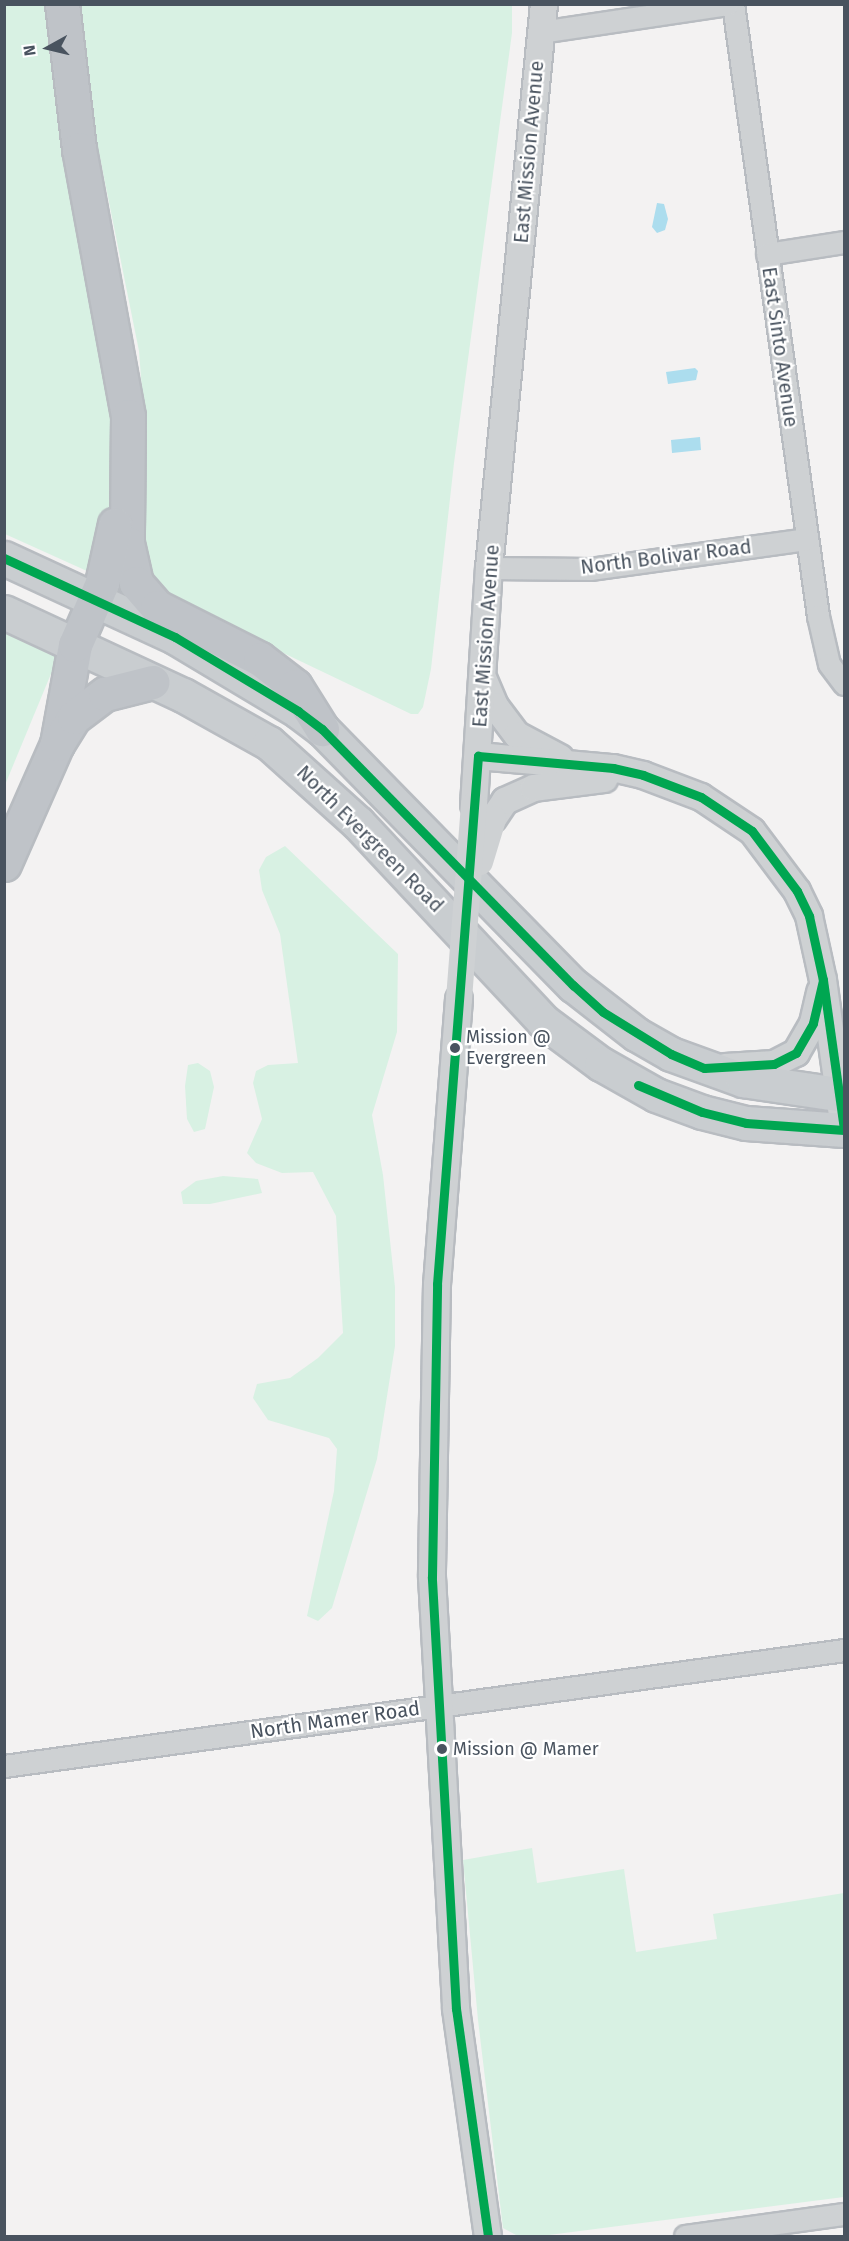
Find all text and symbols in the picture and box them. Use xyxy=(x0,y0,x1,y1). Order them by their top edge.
north arrow xyxy=(18,18,78,78)
text: N xyxy=(20,44,40,57)
street label: East Mission Avenue xyxy=(509,60,549,244)
street label: East Sinto Avenue xyxy=(757,265,803,429)
street label: North Bolivar Road xyxy=(579,535,753,579)
street label: East Mission Avenue xyxy=(468,544,504,728)
street label: North Evergreen Road xyxy=(291,760,449,918)
place label: Mission @ Evergreen xyxy=(466,1027,551,1070)
marker: Mission @ Evergreen xyxy=(449,1042,461,1054)
street label: North Mamer Road xyxy=(249,1696,421,1744)
place label: Mission @ Mamer xyxy=(453,1738,599,1760)
marker: Mission @ Mamer xyxy=(436,1743,448,1755)

